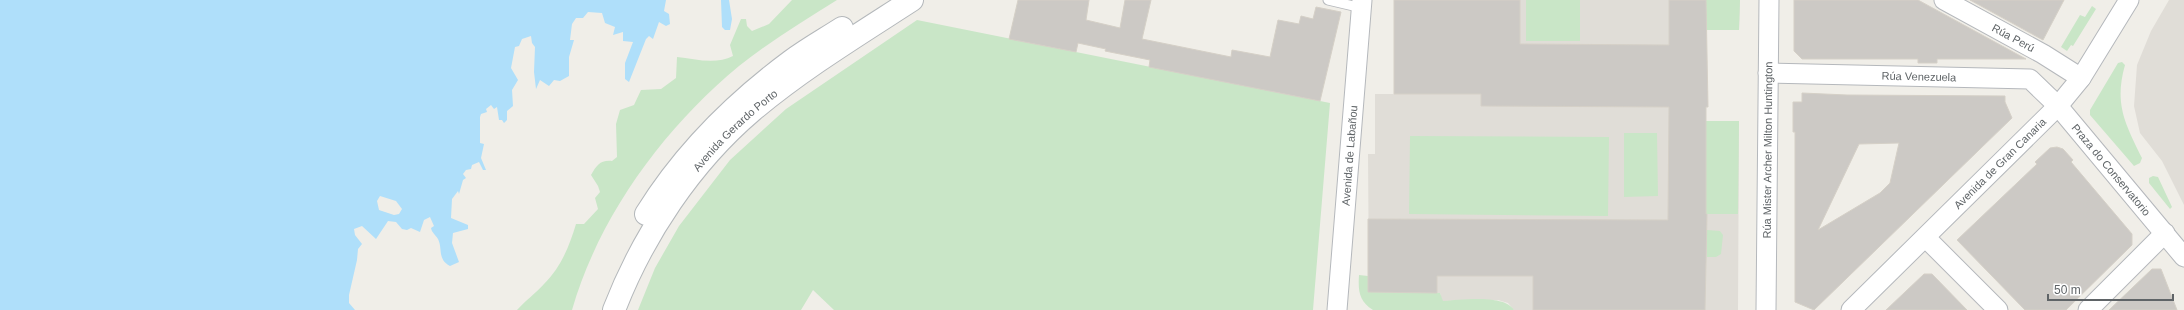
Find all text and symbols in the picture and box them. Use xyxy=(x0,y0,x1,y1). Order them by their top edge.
street label: Rúa Perú xyxy=(1990,21,2037,54)
street label: Rúa Mister Archer Milton Huntington xyxy=(1761,61,1774,239)
street label: Rúa Venezuela xyxy=(1881,70,1957,83)
street label: Avenida Gerardo Porto xyxy=(690,87,780,173)
street label: Avenida de Labañou xyxy=(1339,105,1359,206)
street label: Avenida de Gran Canaria xyxy=(1951,115,2049,211)
street label: Praza do Conservatorio xyxy=(2070,121,2153,218)
scale bar xyxy=(2048,276,2173,302)
text: 50 m xyxy=(2054,283,2081,297)

